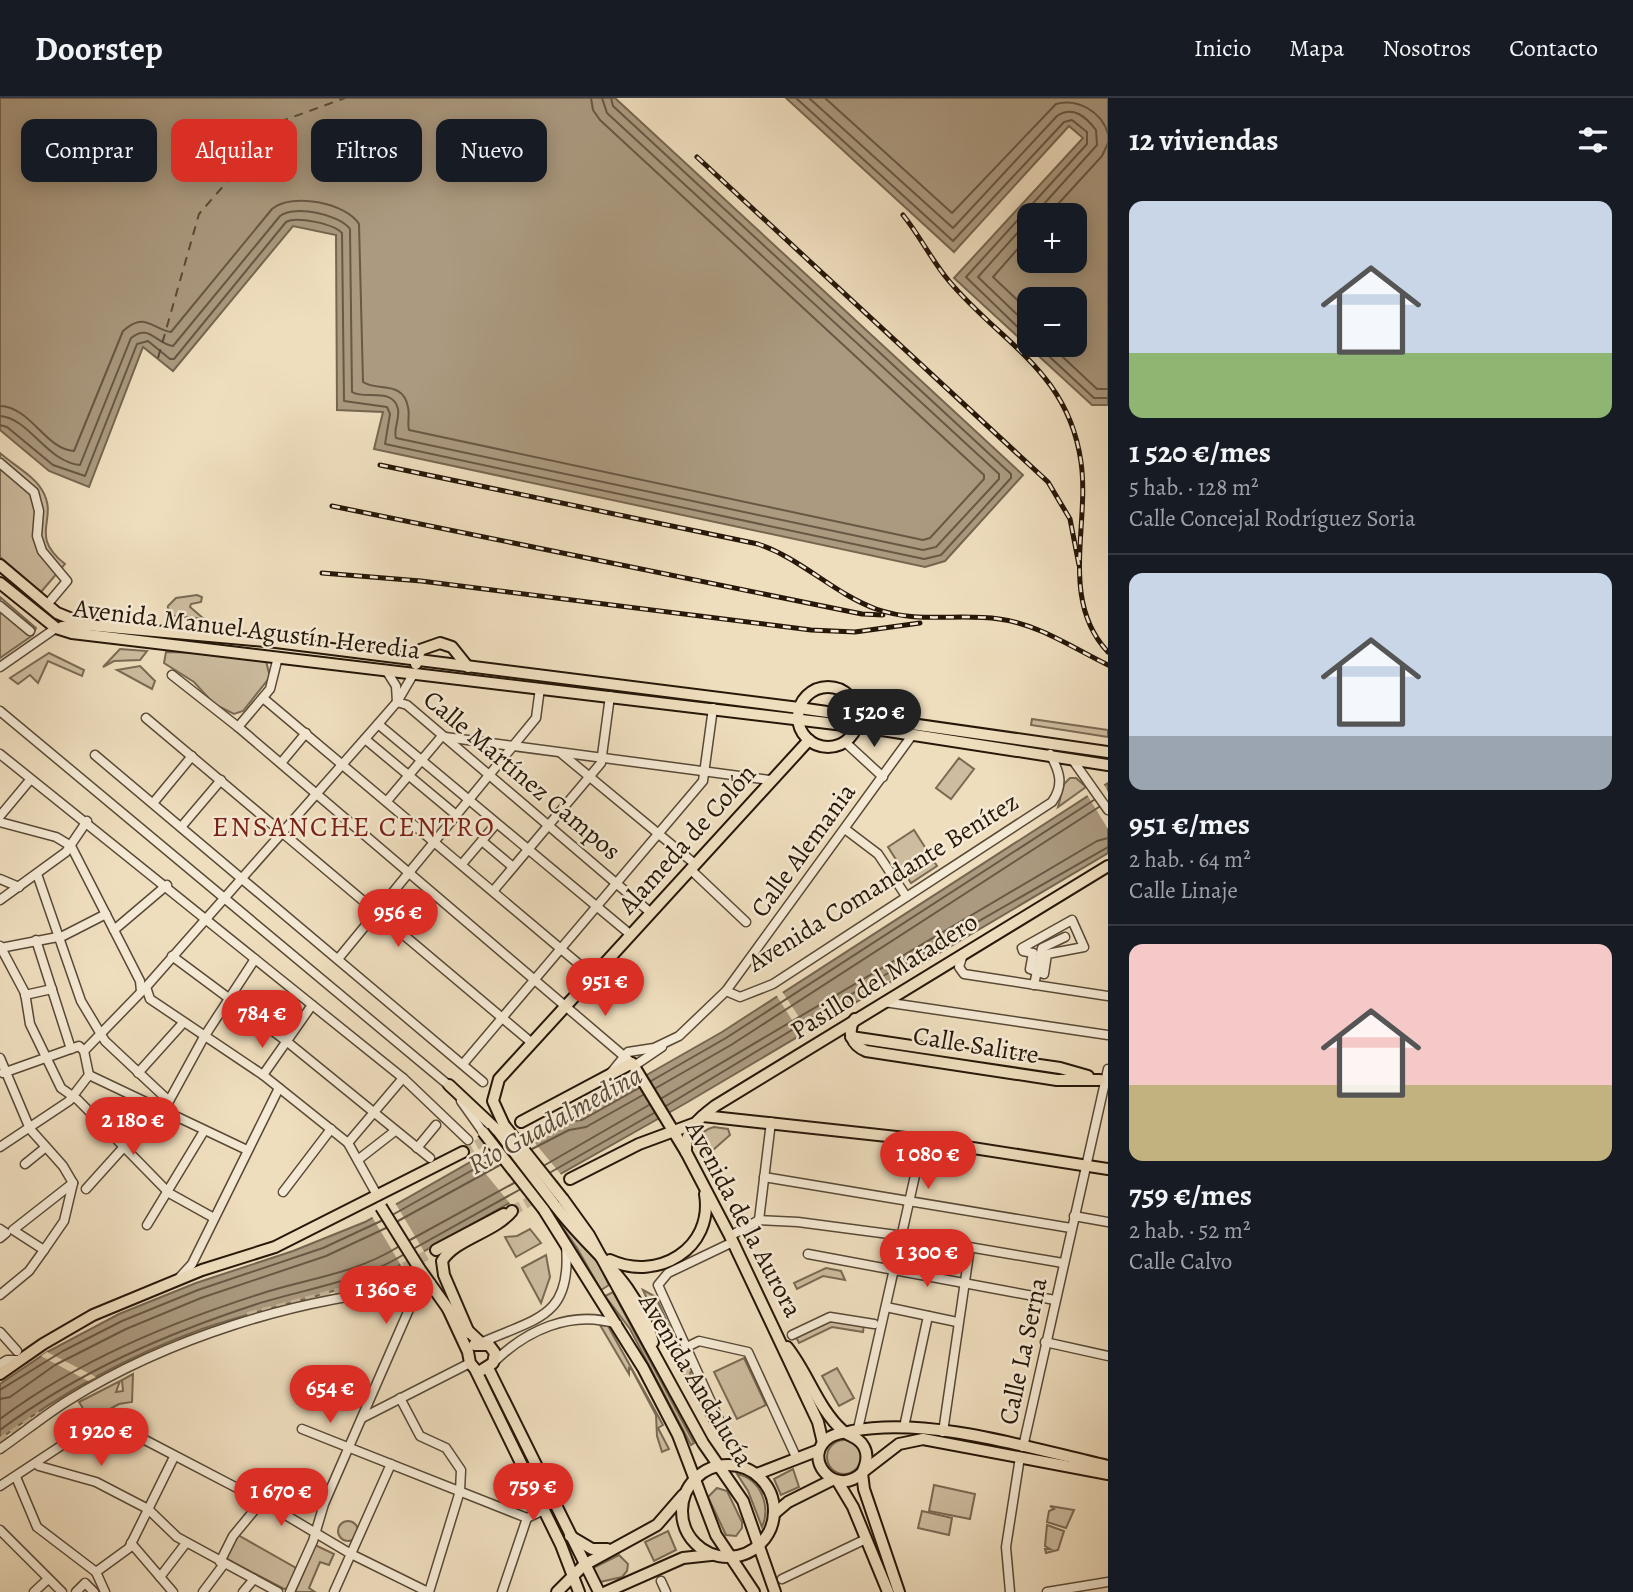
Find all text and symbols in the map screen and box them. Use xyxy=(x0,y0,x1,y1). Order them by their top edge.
text: Doorstep xyxy=(35,26,163,71)
text: Inicio xyxy=(1194,32,1251,64)
text: Mapa xyxy=(1289,32,1344,64)
text: Nosotros xyxy=(1382,32,1471,64)
text: Contacto xyxy=(1509,32,1598,64)
chip: Comprar xyxy=(21,119,157,182)
chip: Alquilar xyxy=(171,119,297,182)
chip: Filtros xyxy=(311,119,422,182)
chip: Nuevo xyxy=(436,119,547,182)
text: 12 viviendas xyxy=(1129,120,1279,160)
icon: filters xyxy=(1574,121,1612,159)
map controls xyxy=(1017,203,1087,357)
button: + xyxy=(1017,203,1087,273)
icon: home xyxy=(1308,247,1434,373)
button: − xyxy=(1017,287,1087,357)
text: 1 520 €/mes xyxy=(1129,432,1271,472)
text: 5 hab. · 128 m² xyxy=(1129,472,1259,503)
text: Calle Concejal Rodríguez Soria xyxy=(1129,503,1416,534)
street label: Avenida Manuel Agustín Heredia xyxy=(71,590,422,668)
icon: home xyxy=(1308,619,1434,745)
street label: Calle Martínez Campos xyxy=(416,682,628,868)
pin: 1 520 € xyxy=(809,690,939,749)
text: 1 520 € xyxy=(843,696,905,727)
street label: Alameda de Colón xyxy=(610,756,764,922)
street label: Calle Alemania xyxy=(742,776,864,924)
street label: Avenida Comandante Benítez xyxy=(740,784,1025,980)
text: 951 €/mes xyxy=(1129,804,1250,844)
district label: ENSANCHE CENTRO xyxy=(212,808,496,846)
text: 2 hab. · 64 m² xyxy=(1129,844,1251,875)
text: Calle Linaje xyxy=(1129,875,1238,906)
pin: 956 € xyxy=(349,890,447,949)
text: 956 € xyxy=(374,896,422,927)
street label: Pasillo del Matadero xyxy=(784,904,984,1048)
pin: 951 € xyxy=(556,958,654,1018)
text: 951 € xyxy=(582,965,628,996)
pin: 784 € xyxy=(213,990,311,1050)
icon: home xyxy=(1308,990,1434,1116)
text: 784 € xyxy=(238,997,286,1028)
street label: Calle Salitre xyxy=(911,1018,1041,1072)
water label: Río Guadalmedina xyxy=(461,1056,649,1184)
pin: 2 180 € xyxy=(68,1098,198,1157)
text: 2 180 € xyxy=(101,1104,165,1135)
street label: Avenida de la Aurora xyxy=(677,1114,811,1323)
pin: 1 080 € xyxy=(863,1132,993,1191)
text: 1 080 € xyxy=(896,1138,960,1169)
text: 759 €/mes xyxy=(1129,1175,1252,1215)
text: 2 hab. · 52 m² xyxy=(1129,1215,1251,1246)
pin: 1 300 € xyxy=(862,1230,992,1289)
text: 1 300 € xyxy=(896,1236,958,1267)
text: Calle Calvo xyxy=(1129,1246,1232,1277)
pin: 1 360 € xyxy=(321,1266,451,1326)
text: 1 360 € xyxy=(355,1273,417,1304)
street label: Calle La Serna xyxy=(990,1274,1056,1428)
street label: Avenida Andalucía xyxy=(630,1286,762,1473)
pin: 654 € xyxy=(281,1366,379,1425)
text: 654 € xyxy=(306,1372,354,1403)
pin: 1 920 € xyxy=(36,1408,166,1468)
text: 1 920 € xyxy=(70,1415,132,1446)
pin: 759 € xyxy=(484,1464,582,1523)
pin: 1 670 € xyxy=(216,1468,346,1528)
text: 759 € xyxy=(509,1470,557,1501)
text: 1 670 € xyxy=(250,1475,312,1506)

